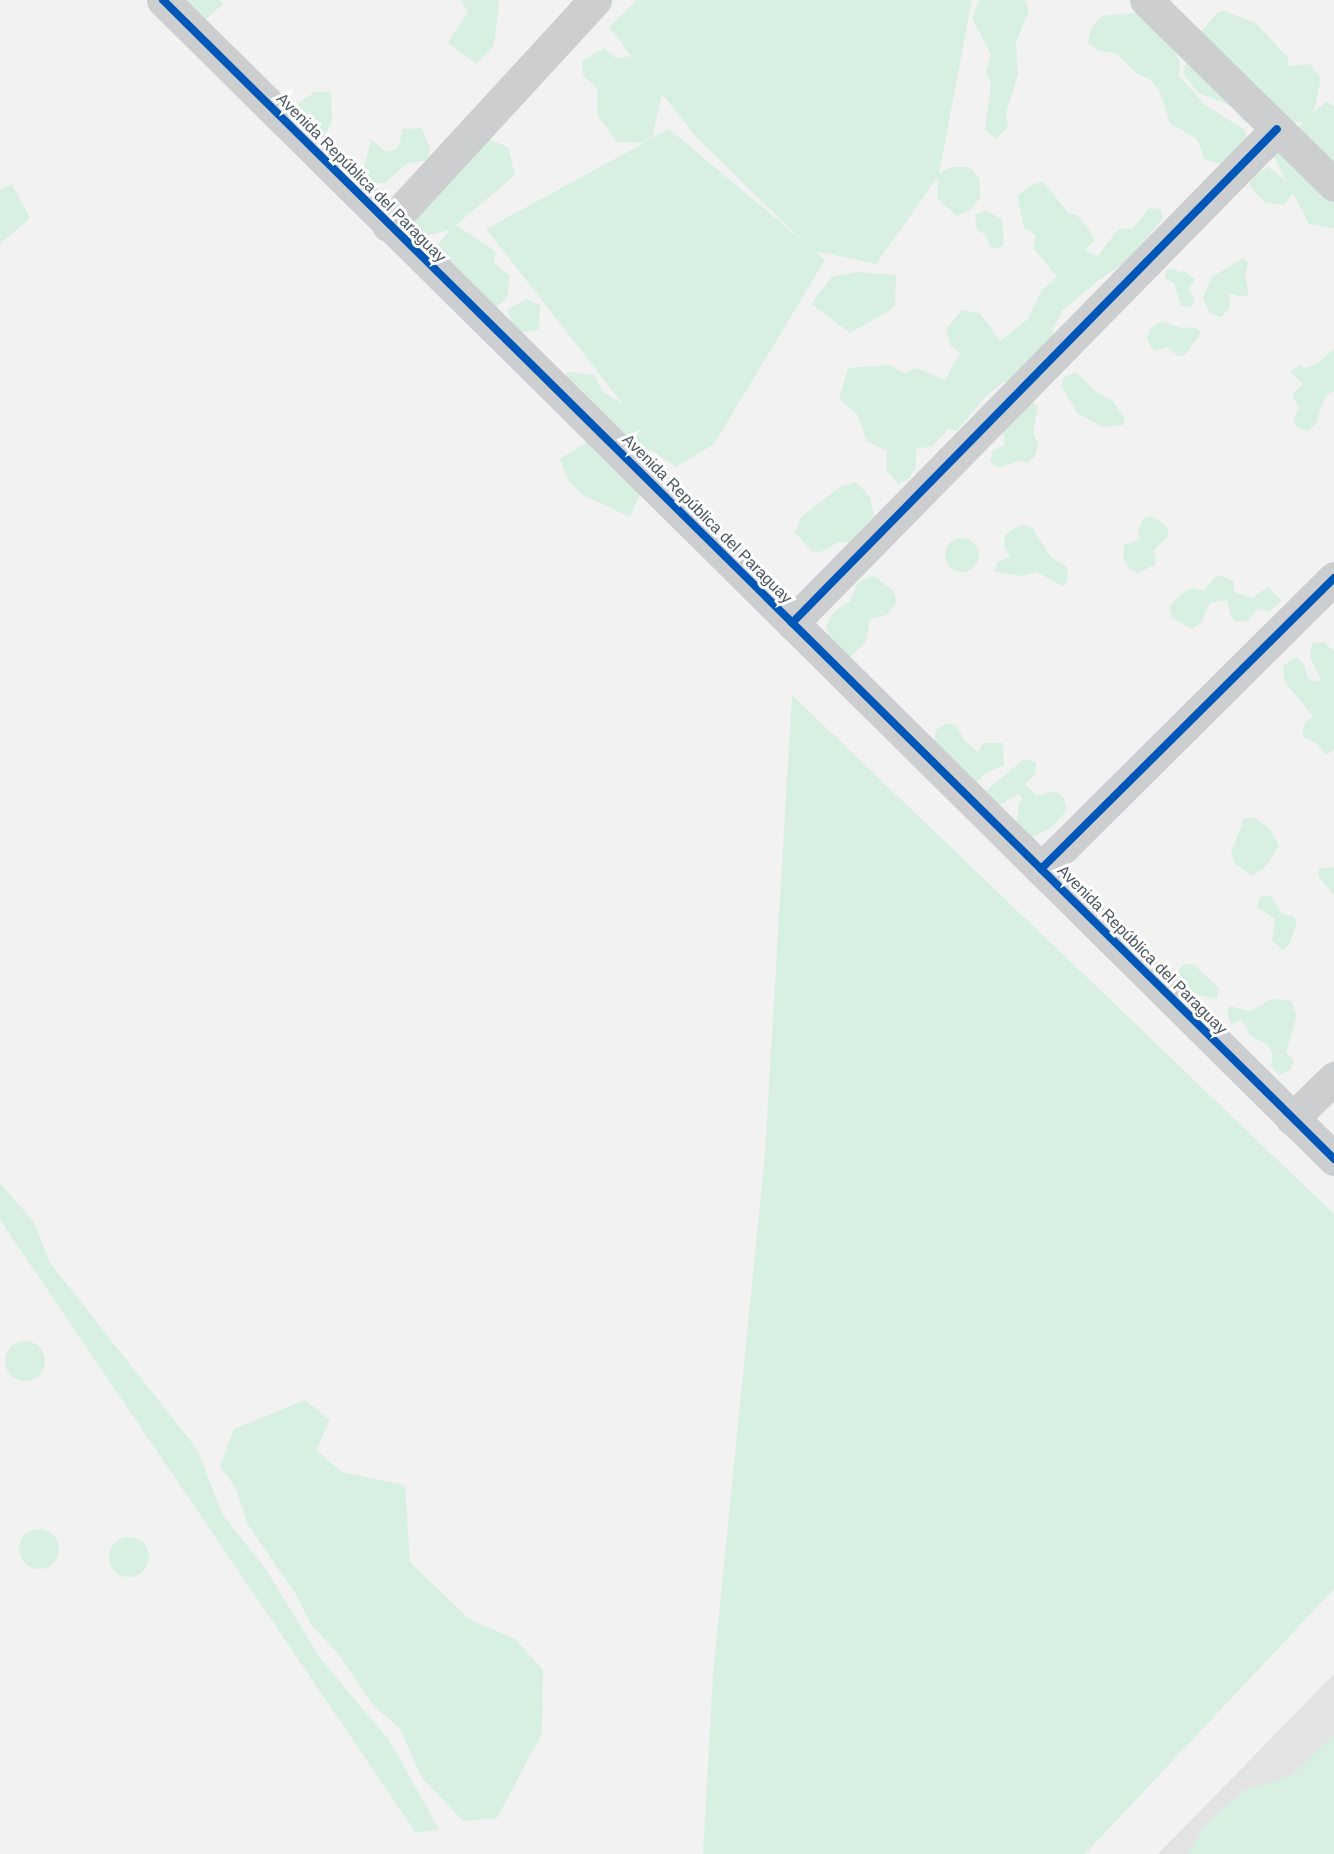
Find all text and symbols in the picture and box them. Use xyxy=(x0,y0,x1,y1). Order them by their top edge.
street label: Avenida República del Paraguay xyxy=(272,89,450,267)
street label: Avenida República del Paraguay xyxy=(618,430,796,608)
street label: Avenida República del Paraguay xyxy=(1053,861,1231,1039)

